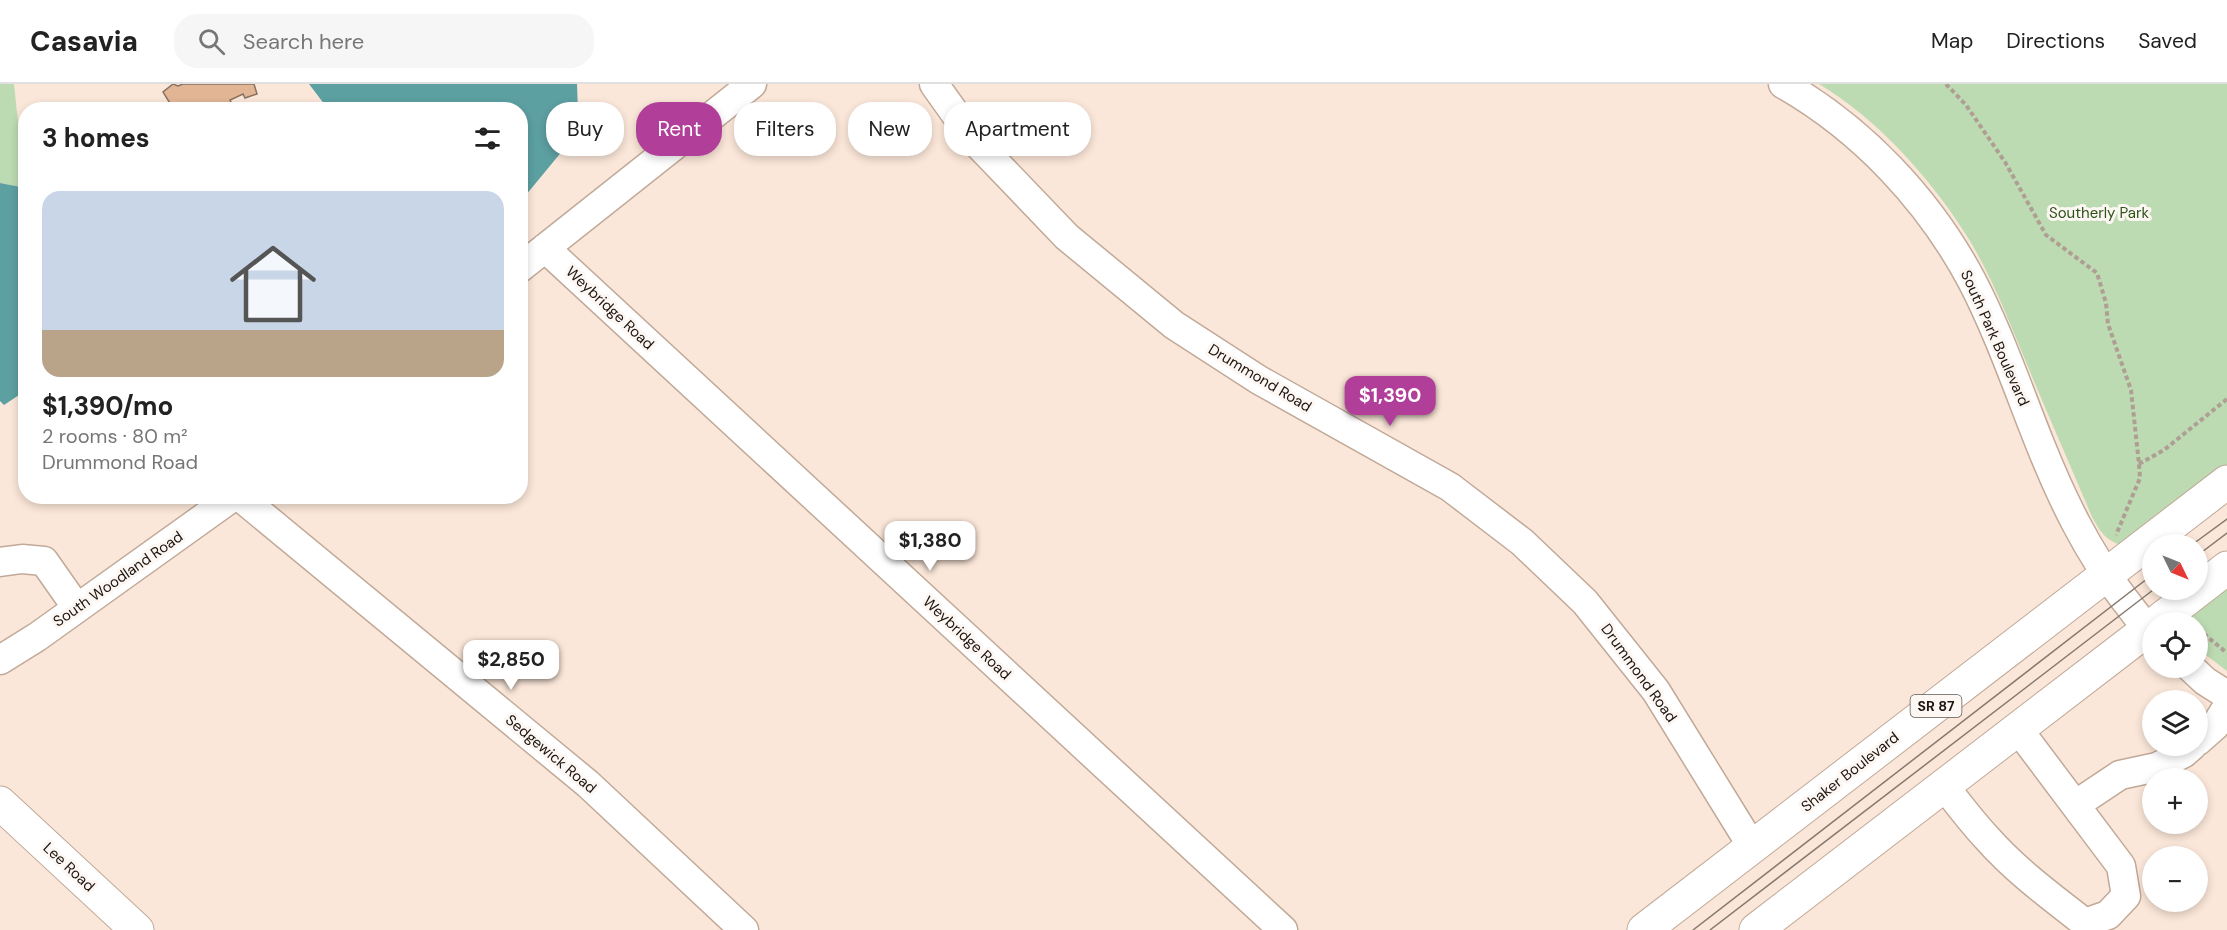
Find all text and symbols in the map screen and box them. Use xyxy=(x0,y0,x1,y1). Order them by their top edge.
search box xyxy=(174,14,594,68)
text: Casavia xyxy=(30,23,138,60)
icon: search xyxy=(195,25,228,58)
text: Search here xyxy=(243,27,364,56)
text: Map xyxy=(1931,27,1973,55)
text: Directions xyxy=(2006,27,2105,55)
text: Saved xyxy=(2138,27,2197,55)
chip: Buy xyxy=(546,102,624,156)
chip: Rent xyxy=(636,102,722,156)
chip: Filters xyxy=(734,102,836,156)
chip: New xyxy=(848,102,932,156)
chip: Apartment xyxy=(944,102,1091,156)
text: 3 homes xyxy=(42,121,150,155)
icon: filters xyxy=(471,122,504,155)
park label: Southerly Park xyxy=(2049,203,2149,223)
icon: home xyxy=(219,230,327,338)
street label: Weybridge Road xyxy=(562,262,658,354)
street label: South Park Boulevard xyxy=(1956,267,2034,409)
street label: Drummond Road xyxy=(1205,339,1315,417)
pin: $1,390 xyxy=(1341,376,1439,427)
text: $1,390 xyxy=(1359,382,1421,408)
text: $1,390/mo xyxy=(42,389,173,423)
text: 2 rooms · 80 m² xyxy=(42,423,188,449)
text: Drummond Road xyxy=(42,449,198,475)
pin: $1,380 xyxy=(881,521,979,572)
street label: South Woodland Road xyxy=(49,527,187,631)
text: $1,380 xyxy=(898,527,962,553)
north arrow xyxy=(2142,534,2208,600)
map controls xyxy=(2142,534,2208,912)
street label: Weybridge Road xyxy=(919,592,1015,684)
button: locate xyxy=(2142,612,2208,678)
street label: Drummond Road xyxy=(1597,620,1681,726)
pin: $2,850 xyxy=(462,640,560,691)
text: $2,850 xyxy=(477,646,545,672)
button: layers xyxy=(2142,690,2208,756)
road number: SR 87 xyxy=(1910,695,1962,717)
street label: Sedgewick Road xyxy=(501,710,601,798)
street label: Shaker Boulevard xyxy=(1797,727,1903,817)
button: + xyxy=(2142,768,2208,834)
street label: Lee Road xyxy=(39,838,99,896)
button: − xyxy=(2142,846,2208,912)

